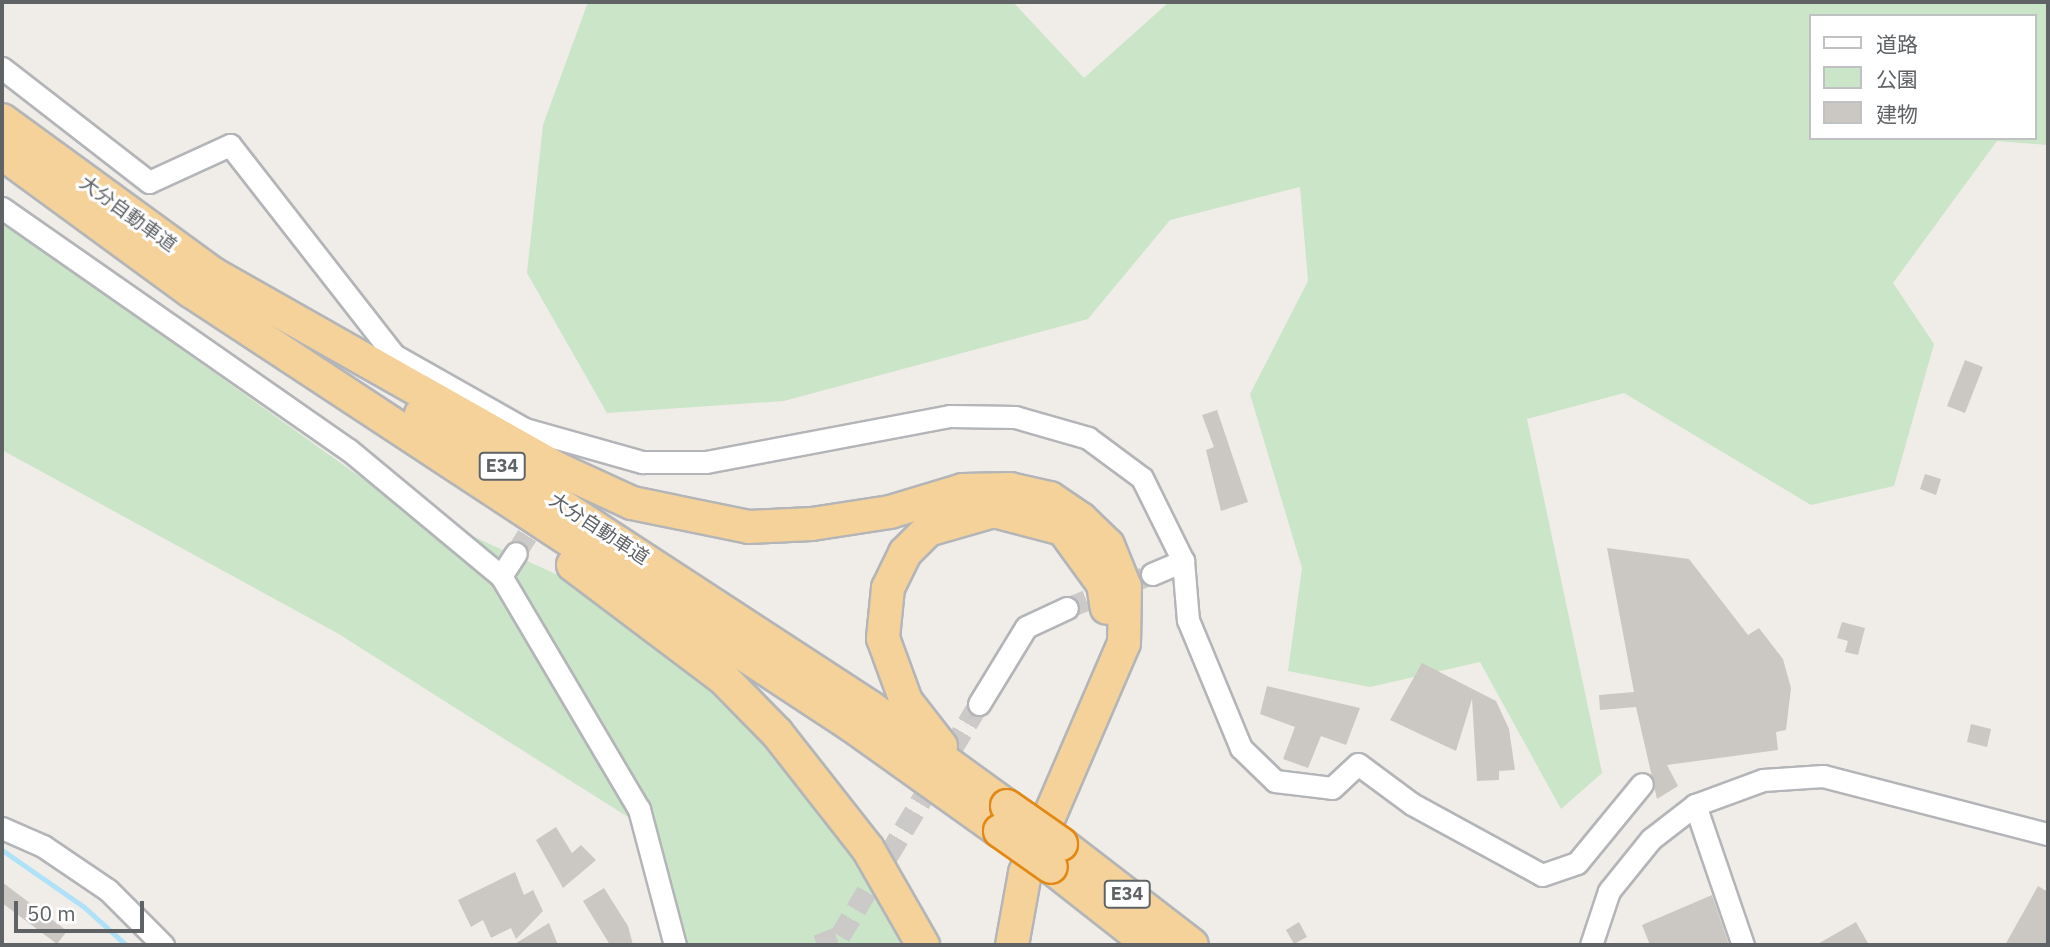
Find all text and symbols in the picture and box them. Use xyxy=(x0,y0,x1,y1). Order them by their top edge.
legend xyxy=(1808,14,2036,140)
text: 道路 xyxy=(1876,30,1918,58)
text: 公園 xyxy=(1876,65,1918,93)
text: 建物 xyxy=(1876,100,1918,128)
street label: 大分自動車道 xyxy=(75,171,181,257)
road number: E34 xyxy=(477,452,526,480)
street label: 大分自動車道 xyxy=(545,488,653,570)
road number: E34 xyxy=(1102,880,1152,908)
scale bar xyxy=(18,888,147,932)
text: 50 m xyxy=(27,899,76,927)

